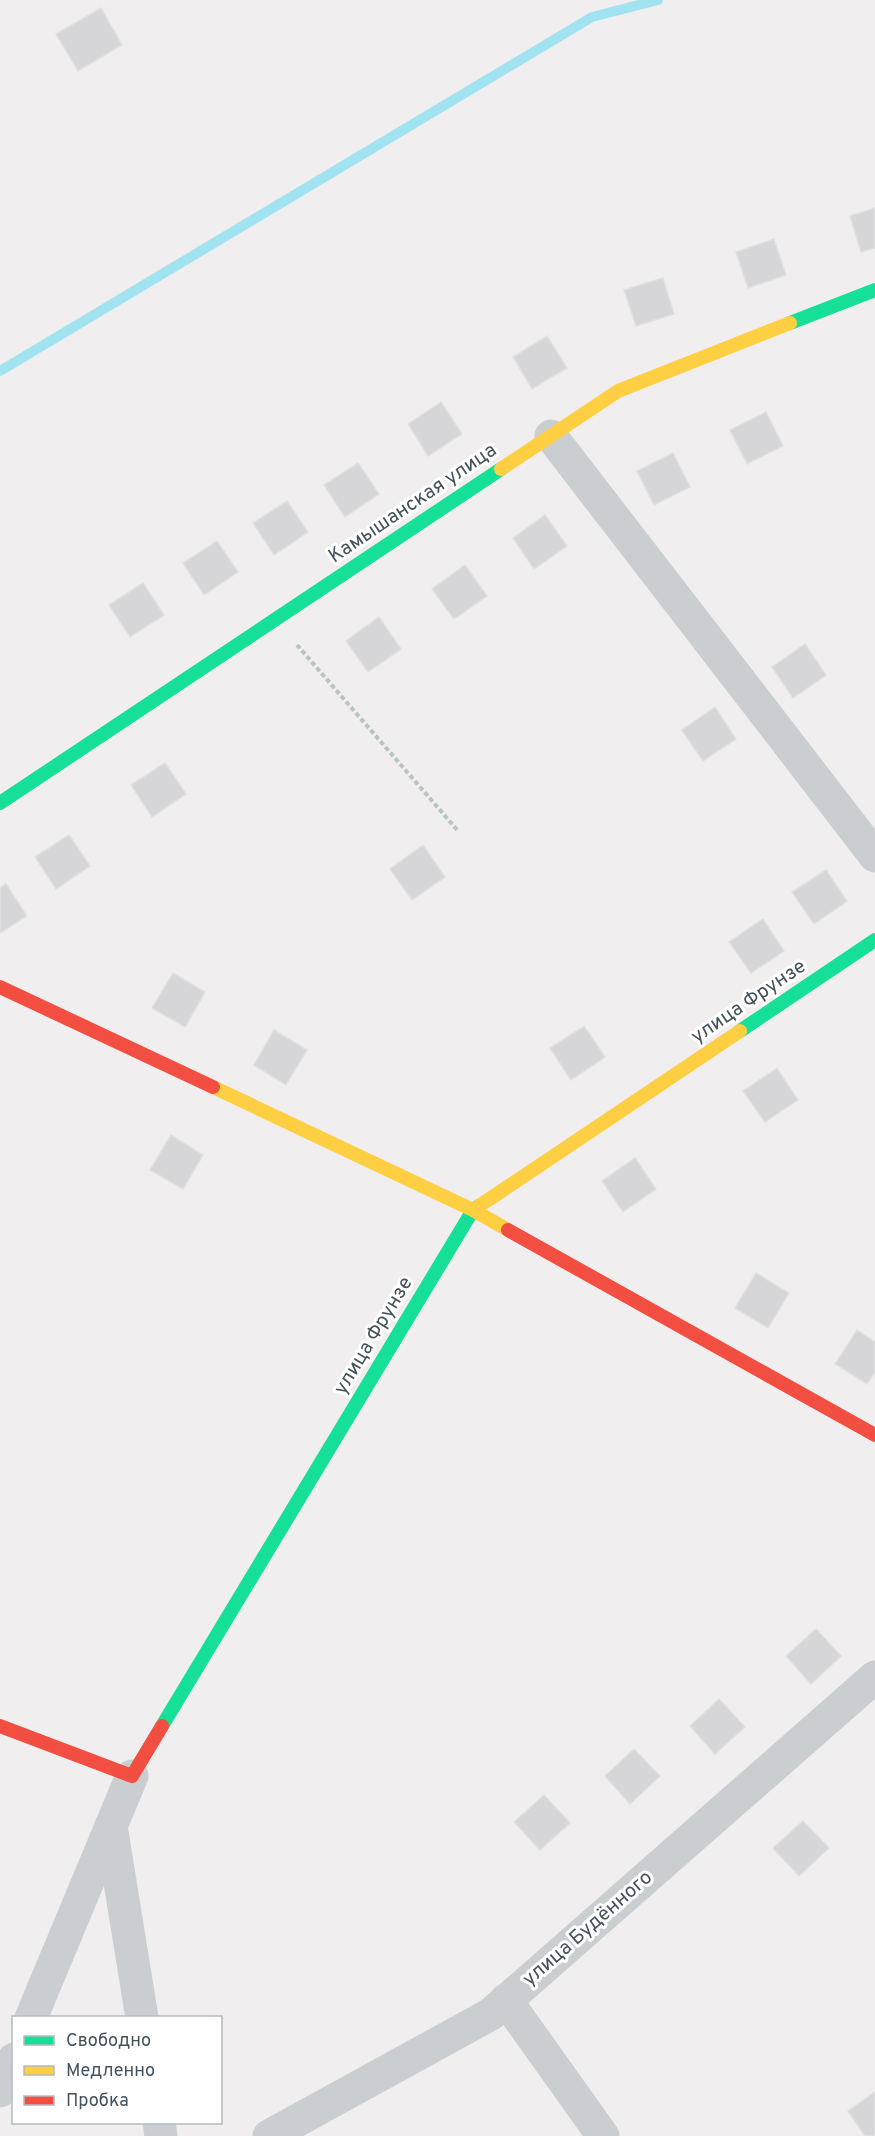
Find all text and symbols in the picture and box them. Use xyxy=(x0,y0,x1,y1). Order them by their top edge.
street label: Камышанская улица xyxy=(324,438,502,570)
street label: улица Фрунзе xyxy=(687,954,811,1050)
street label: улица Фрунзе xyxy=(329,1272,419,1400)
street label: улица Будённого xyxy=(518,1865,658,1993)
legend xyxy=(12,2016,222,2124)
text: Свободно xyxy=(66,2030,151,2053)
text: Медленно xyxy=(66,2060,155,2083)
text: Пробка xyxy=(66,2090,129,2113)

